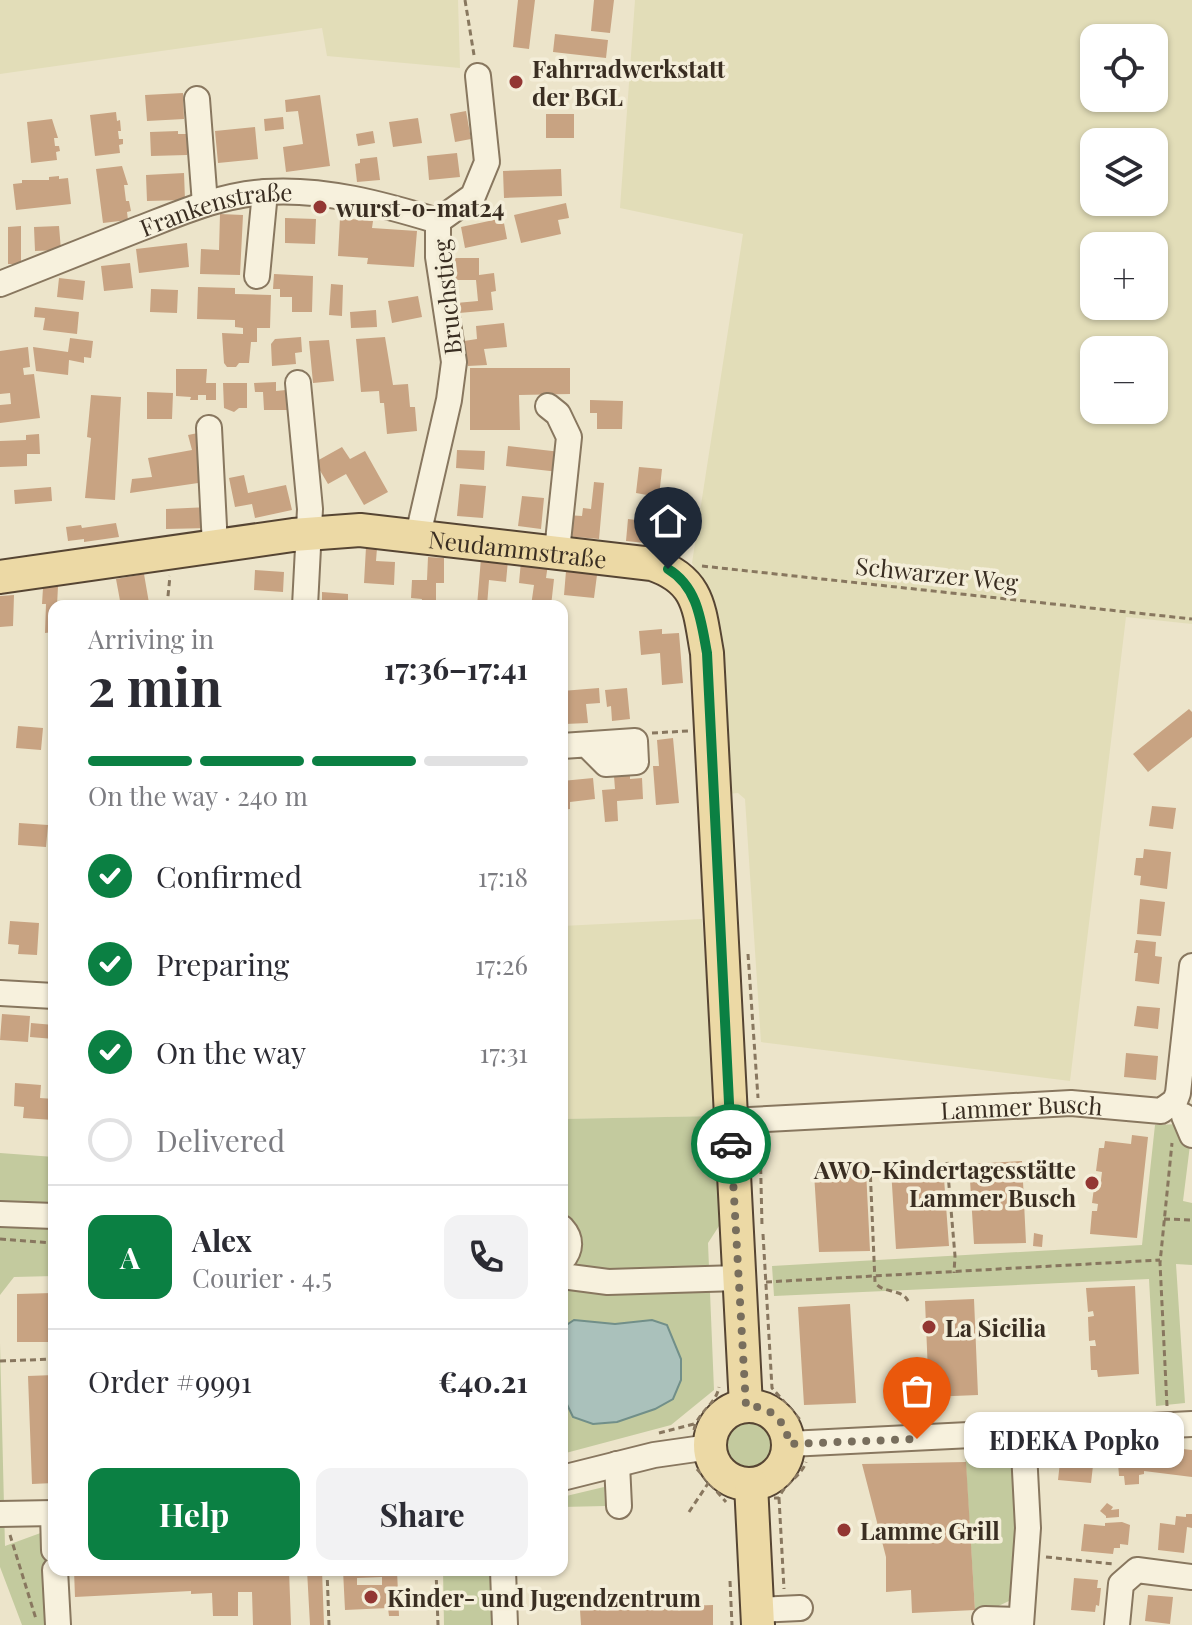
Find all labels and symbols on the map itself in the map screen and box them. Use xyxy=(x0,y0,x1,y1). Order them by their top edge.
place label: Fahrradwerkstatt der BGL xyxy=(532,52,726,112)
marker: Fahrradwerkstatt der BGL xyxy=(507,73,525,91)
street label: Frankenstraße xyxy=(135,175,293,243)
place label: wurst-o-mat24 xyxy=(335,191,505,223)
marker: wurst-o-mat24 xyxy=(311,198,329,216)
street label: Bruchstieg xyxy=(424,237,468,357)
pin xyxy=(634,487,702,569)
street label: Neudammstraße xyxy=(427,522,609,575)
street label: Schwarzer Weg xyxy=(854,549,1020,597)
street label: Lammer Busch xyxy=(940,1087,1104,1126)
courier xyxy=(691,1104,771,1184)
place label: AWO-Kindertagesstätte Lammer Busch xyxy=(813,1153,1076,1213)
marker: AWO-Kindertagesstätte Lammer Busch xyxy=(1083,1174,1101,1192)
place label: La Sicilia xyxy=(945,1311,1047,1343)
marker: La Sicilia xyxy=(920,1318,938,1336)
pin xyxy=(883,1357,951,1439)
callout: EDEKA Popko xyxy=(965,1411,1185,1467)
place label: Lamme Grill xyxy=(860,1514,1000,1546)
marker: Lamme Grill xyxy=(835,1521,853,1539)
place label: Kinder- und Jugendzentrum xyxy=(387,1581,701,1613)
marker: Kinder- und Jugendzentrum xyxy=(362,1588,380,1606)

